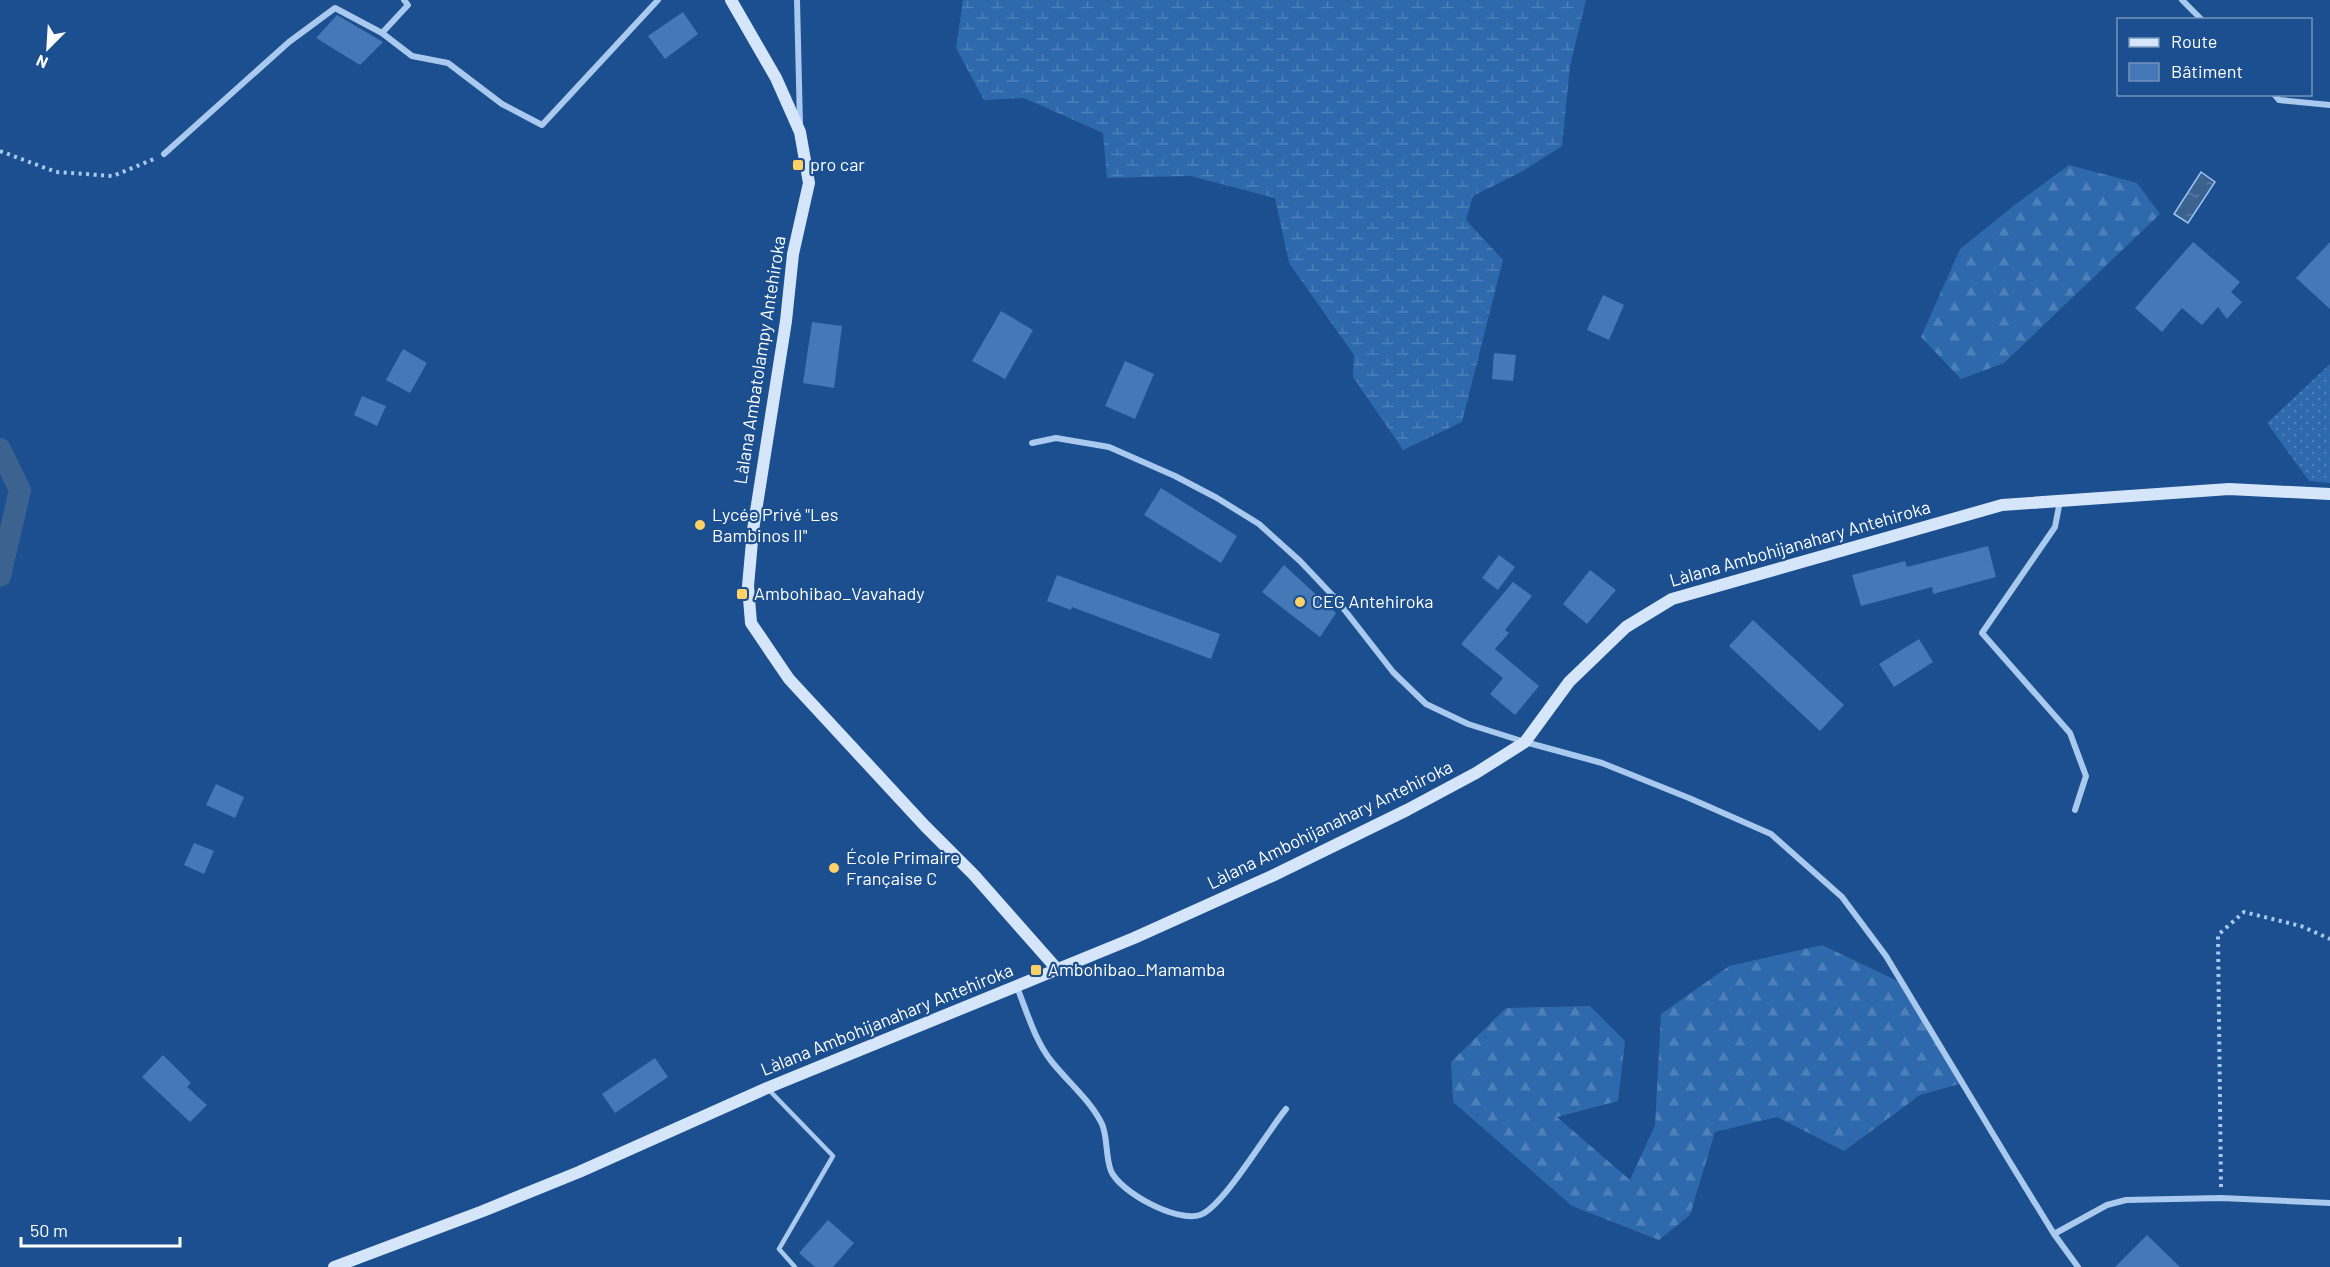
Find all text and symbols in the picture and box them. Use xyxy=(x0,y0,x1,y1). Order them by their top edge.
north arrow xyxy=(18,18,78,78)
legend xyxy=(2117,18,2312,96)
text: Route xyxy=(2171,30,2217,52)
text: N xyxy=(33,51,50,73)
text: Bâtiment xyxy=(2171,60,2243,82)
place label: pro car xyxy=(810,153,865,175)
marker: pro car xyxy=(791,158,805,172)
street label: Làlana Ambatolampy Antehiroka xyxy=(729,234,790,486)
street label: Làlana Ambohijanahary Antehiroka xyxy=(1667,495,1933,591)
place label: Lycée Privé "Les Bambinos II" xyxy=(712,503,838,546)
marker: Lycée Privé "Les Bambinos II" xyxy=(693,518,707,532)
place label: Ambohibao_Vavahady xyxy=(754,582,925,604)
marker: Ambohibao_Vavahady xyxy=(735,587,749,601)
place label: CEG Antehiroka xyxy=(1312,590,1434,612)
marker: CEG Antehiroka xyxy=(1293,595,1307,609)
street label: Làlana Ambohijanahary Antehiroka xyxy=(1203,755,1456,893)
place label: École Primaire Française C xyxy=(846,846,960,889)
marker: École Primaire Française C xyxy=(827,861,841,875)
street label: Làlana Ambohijanahary Antehiroka xyxy=(757,958,1016,1080)
place label: Ambohibao_Mamamba xyxy=(1048,958,1225,980)
marker: Ambohibao_Mamamba xyxy=(1029,963,1043,977)
scale bar xyxy=(21,1210,180,1248)
text: 50 m xyxy=(30,1219,68,1241)

